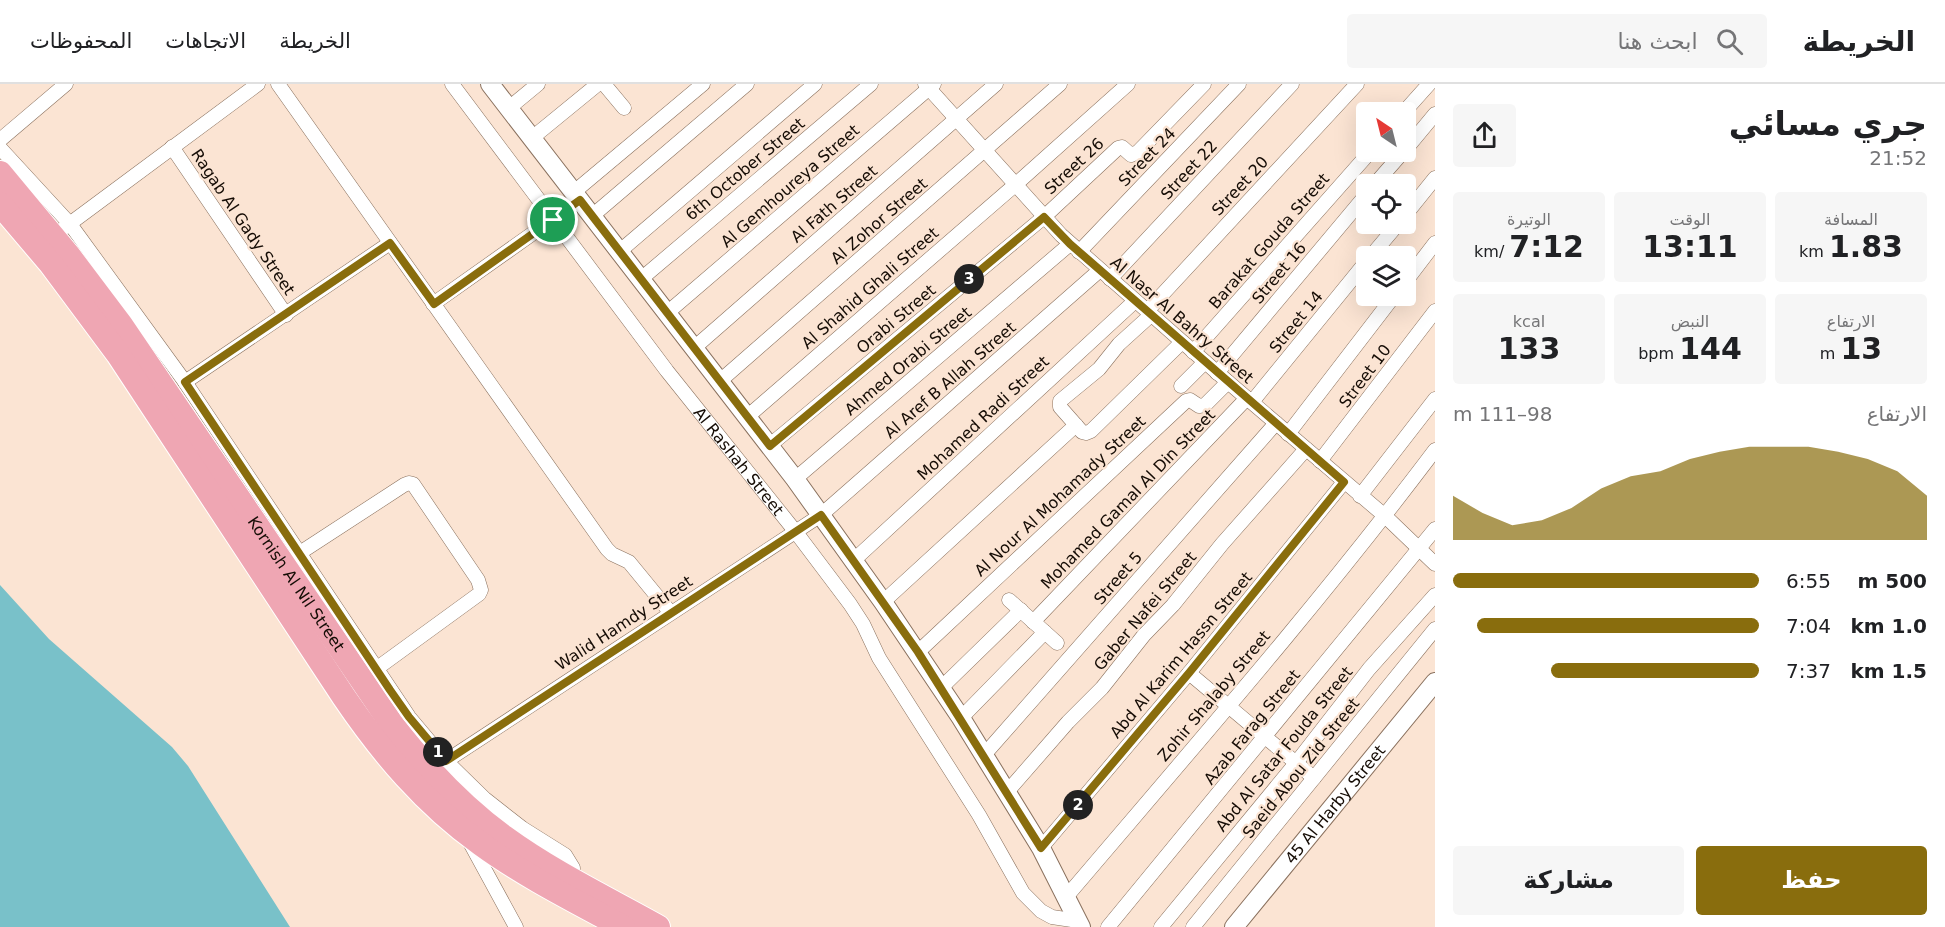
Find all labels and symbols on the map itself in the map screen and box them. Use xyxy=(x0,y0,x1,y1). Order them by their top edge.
north arrow xyxy=(1356,102,1416,162)
street label: 6th October Street xyxy=(682,114,808,224)
street label: Al Gemhoureya Street xyxy=(717,121,863,251)
street label: Street 24 xyxy=(1114,124,1180,190)
street label: Street 26 xyxy=(1040,134,1108,198)
street label: Street 22 xyxy=(1157,136,1221,204)
street label: Ragab Al Gady Street xyxy=(187,145,299,299)
street label: Street 20 xyxy=(1208,152,1272,220)
street label: Al Fath Street xyxy=(787,161,881,247)
street label: Barakat Gouda Street xyxy=(1205,169,1333,313)
street label: Al Zohor Street xyxy=(827,174,931,268)
pin xyxy=(527,194,578,245)
street label: Al Shahid Ghali Street xyxy=(798,223,942,353)
street label: Street 16 xyxy=(1248,239,1310,307)
street label: Al Nasr Al Bahry Street xyxy=(1107,253,1257,387)
pin: 3 xyxy=(954,264,984,294)
street label: Orabi Street xyxy=(853,280,939,358)
street label: Street 14 xyxy=(1265,287,1327,357)
street label: Ahmed Orabi Street xyxy=(841,303,975,419)
street label: Al Aref B Allah Street xyxy=(880,318,1020,442)
street label: Street 10 xyxy=(1335,341,1395,411)
street label: Mohamed Radi Street xyxy=(913,352,1053,484)
street label: Al Rashah Street xyxy=(690,403,788,519)
street label: Mohamed Gamal Al Din Street xyxy=(1037,405,1219,593)
street label: Al Nour Al Mohamady Street xyxy=(971,412,1149,580)
street label: Kornish Al Nil Street xyxy=(244,513,349,655)
street label: Street 5 xyxy=(1090,548,1146,608)
street label: Gaber Nafei Street xyxy=(1090,548,1200,674)
street label: Abd Al Karim Hassn Street xyxy=(1106,568,1256,742)
street label: Walid Hamdy Street xyxy=(552,572,696,674)
street label: Zohir Shalaby Street xyxy=(1154,627,1274,765)
street label: Abd Al Satar Fouda Street xyxy=(1212,663,1356,835)
street label: Azab Farag Street xyxy=(1200,666,1304,788)
street label: Saeid Abou Zid Street xyxy=(1239,694,1363,842)
pin: 1 xyxy=(423,737,453,767)
street label: 45 Al Harby Street xyxy=(1281,741,1389,867)
pin: 2 xyxy=(1063,790,1093,820)

